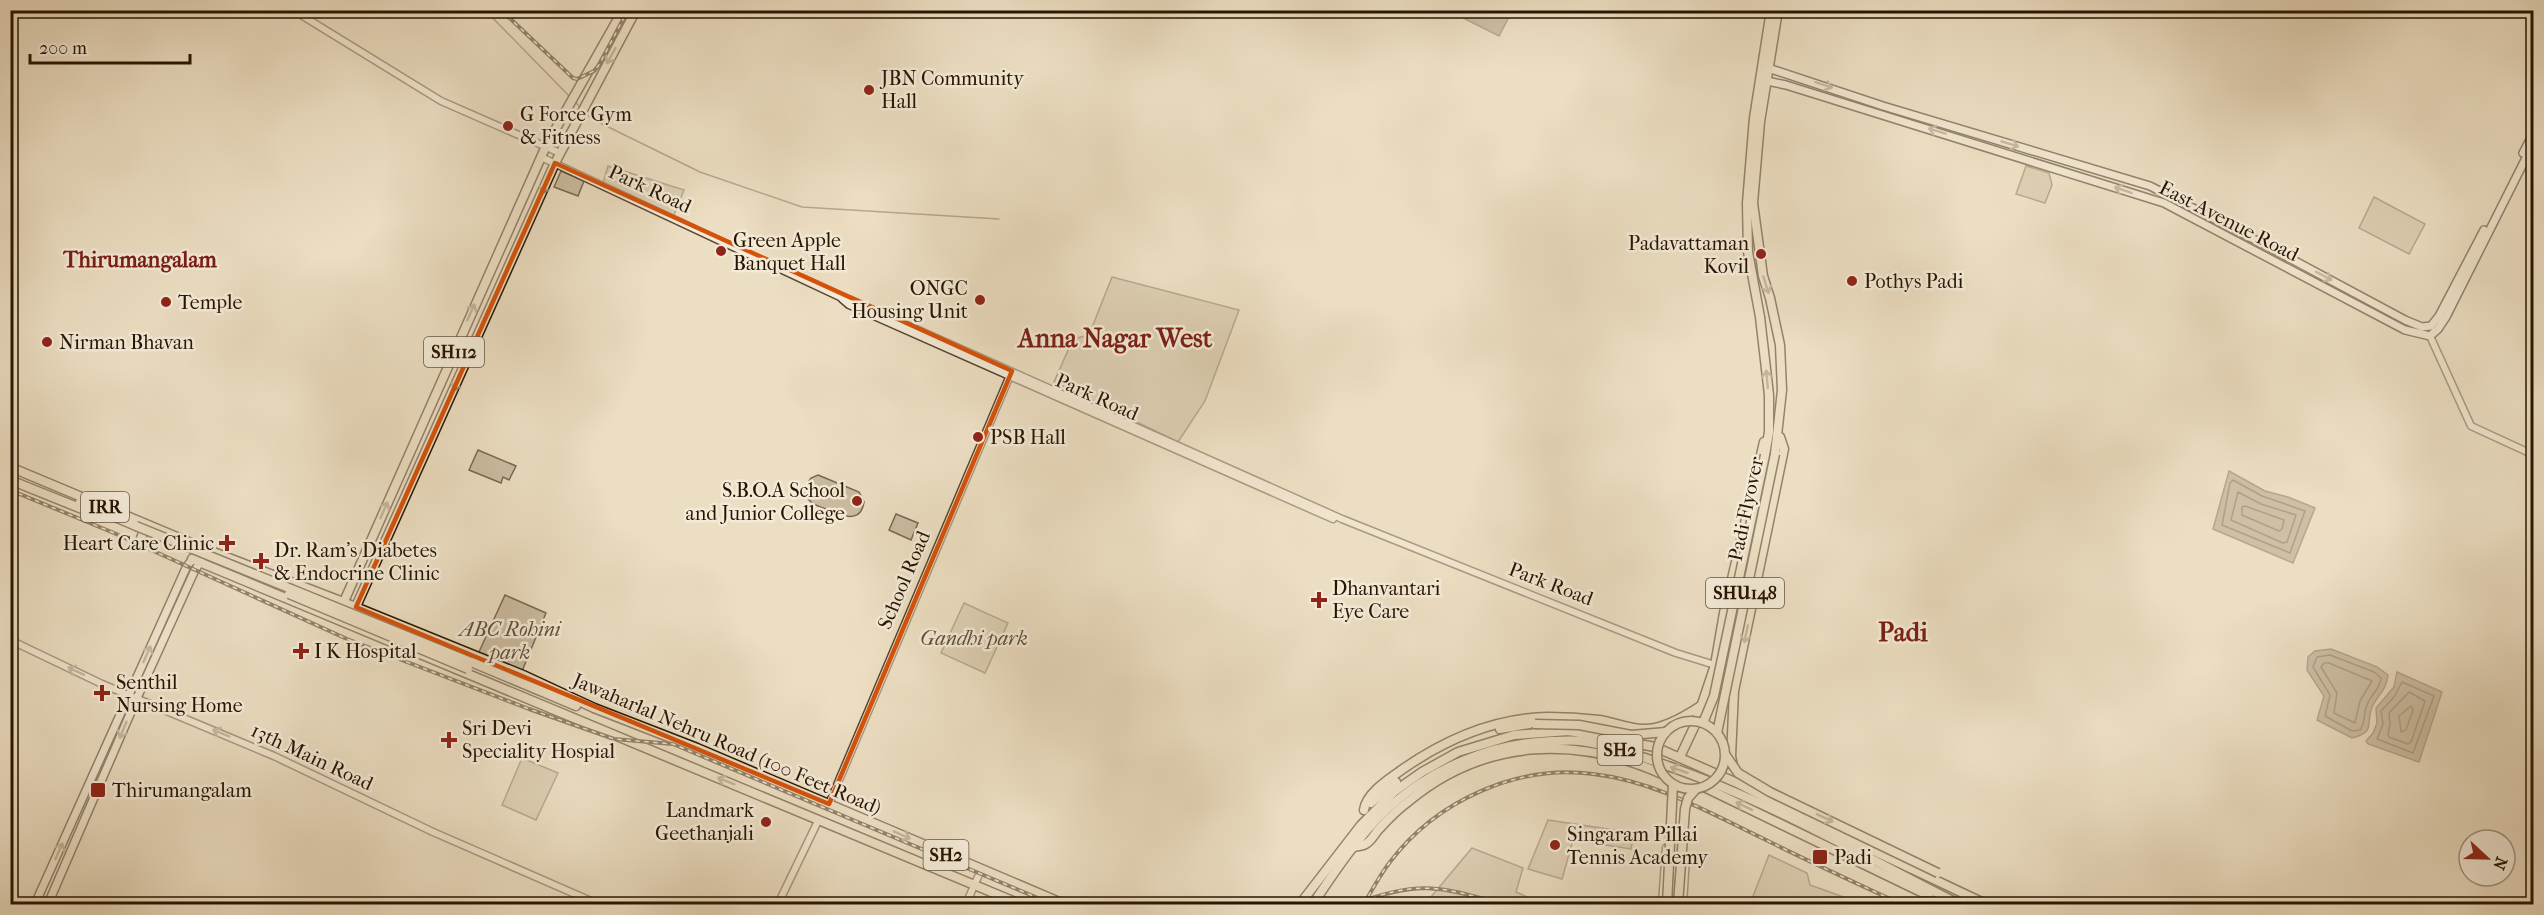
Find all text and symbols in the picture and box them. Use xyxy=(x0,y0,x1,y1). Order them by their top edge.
scale bar xyxy=(30,27,190,65)
text: 200 m xyxy=(39,38,87,59)
one-way arrow xyxy=(605,46,616,64)
place label: JBN Community Hall xyxy=(879,67,1025,113)
one-way arrow xyxy=(1814,80,1833,91)
marker: JBN Community Hall xyxy=(862,83,876,97)
place label: G Force Gym & Fitness xyxy=(520,103,632,149)
marker: G Force Gym & Fitness xyxy=(501,119,515,133)
one-way arrow xyxy=(1928,125,1947,136)
one-way arrow xyxy=(2000,139,2019,150)
street label: Park Road xyxy=(605,160,696,219)
one-way arrow xyxy=(538,176,550,194)
street label: East Avenue Road xyxy=(2155,176,2304,267)
one-way arrow xyxy=(2114,184,2133,195)
place label: Green Apple Banquet Hall xyxy=(733,229,846,275)
place label: Padavattaman Kovil xyxy=(1628,232,1749,278)
marker: Green Apple Banquet Hall xyxy=(714,244,728,258)
district label: Thirumangalam xyxy=(62,247,218,273)
marker: Padavattaman Kovil xyxy=(1754,247,1768,261)
place label: Pothys Padi xyxy=(1864,270,1964,293)
one-way arrow xyxy=(2315,270,2332,282)
marker: Pothys Padi xyxy=(1845,274,1859,288)
one-way arrow xyxy=(1761,275,1772,294)
place label: ONGC Housing Unit xyxy=(851,277,968,323)
place label: Temple xyxy=(178,291,242,314)
marker: ONGC Housing Unit xyxy=(973,293,987,307)
marker: Temple xyxy=(159,295,173,309)
one-way arrow xyxy=(466,303,477,321)
district label: Anna Nagar West xyxy=(1016,323,1213,354)
place label: Nirman Bhavan xyxy=(59,331,194,354)
marker: Nirman Bhavan xyxy=(40,335,54,349)
road number: SH112 xyxy=(424,337,484,367)
street label: Park Road xyxy=(1052,368,1143,426)
one-way arrow xyxy=(1761,369,1772,389)
one-way arrow xyxy=(451,374,463,392)
place label: PSB Hall xyxy=(990,426,1066,449)
marker: PSB Hall xyxy=(971,430,985,444)
street label: Padi Flyover xyxy=(1724,454,1768,563)
place label: S.B.O.A School and Junior College xyxy=(686,479,845,525)
road number: IRR xyxy=(81,492,129,522)
marker: S.B.O.A School and Junior College xyxy=(850,494,864,508)
one-way arrow xyxy=(379,501,390,519)
street label: School Road xyxy=(873,526,935,633)
place label: Heart Care Clinic xyxy=(63,532,214,555)
marker: Heart Care Clinic xyxy=(218,534,236,552)
place label: Dr. Ram's Diabetes & Endocrine Clinic xyxy=(274,539,440,585)
marker: Dr. Ram's Diabetes & Endocrine Clinic xyxy=(252,552,270,570)
street label: Park Road xyxy=(1506,557,1597,611)
place label: Dhanvantari Eye Care xyxy=(1332,577,1440,623)
road number: SHU148 xyxy=(1706,578,1784,608)
marker: Dhanvantari Eye Care xyxy=(1310,591,1328,609)
district label: Padi xyxy=(1878,617,1928,648)
park label: ABC Rohini park xyxy=(456,618,562,664)
one-way arrow xyxy=(1740,624,1751,644)
park label: Gandhi park xyxy=(920,627,1028,650)
place label: I K Hospital xyxy=(314,640,417,663)
marker: I K Hospital xyxy=(292,642,310,660)
one-way arrow xyxy=(142,646,154,664)
one-way arrow xyxy=(67,665,85,677)
street label: Jawaharlal Nehru Road (100 Feet Road) xyxy=(567,668,885,820)
place label: Senthil Nursing Home xyxy=(116,671,243,717)
marker: Senthil Nursing Home xyxy=(93,684,111,702)
place label: Sri Devi Speciality Hospial xyxy=(462,717,615,763)
street label: 13th Main Road xyxy=(247,719,378,796)
one-way arrow xyxy=(117,720,128,739)
one-way arrow xyxy=(212,727,230,738)
marker: Sri Devi Speciality Hospial xyxy=(440,731,458,749)
road number: SH2 xyxy=(1598,735,1642,765)
one-way arrow xyxy=(1671,763,1689,774)
one-way arrow xyxy=(718,775,736,786)
place label: Thirumangalam xyxy=(112,779,252,802)
marker: Thirumangalam xyxy=(89,781,107,799)
place label: Landmark Geethanjali xyxy=(655,799,755,845)
one-way arrow xyxy=(1736,799,1754,811)
one-way arrow xyxy=(1816,813,1834,825)
marker: Landmark Geethanjali xyxy=(759,815,773,829)
place label: Singaram Pillai Tennis Academy xyxy=(1567,823,1709,869)
north arrow xyxy=(2457,828,2517,888)
one-way arrow xyxy=(892,830,910,842)
marker: Singaram Pillai Tennis Academy xyxy=(1548,838,1562,852)
road number: SH2 xyxy=(924,840,968,870)
one-way arrow xyxy=(54,843,65,861)
place label: Padi xyxy=(1834,846,1872,869)
marker: Padi xyxy=(1811,848,1829,866)
text: N xyxy=(2489,854,2512,873)

